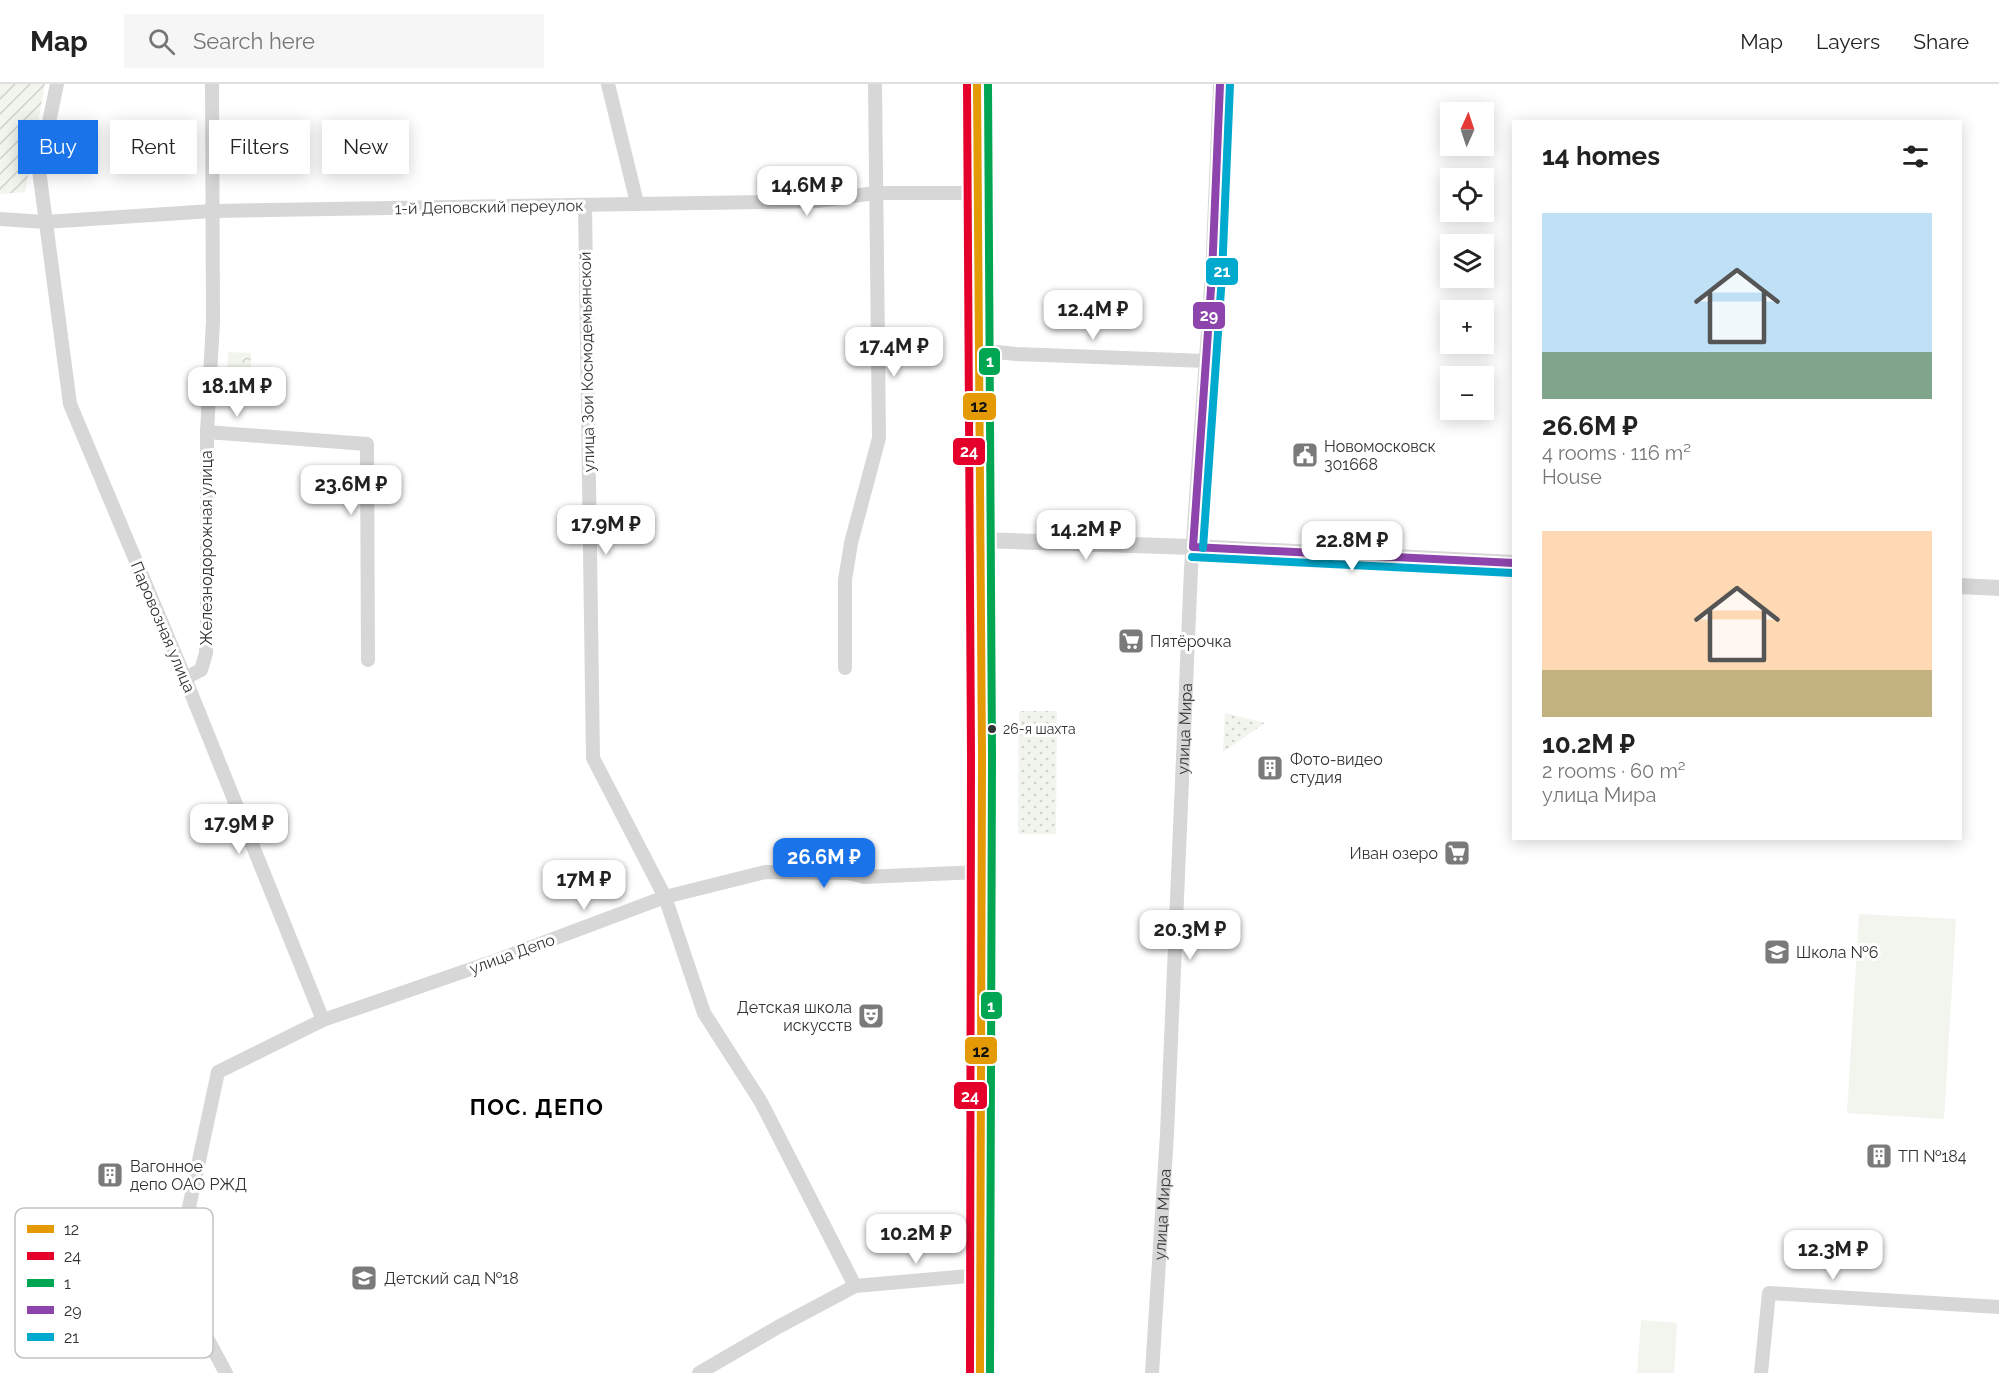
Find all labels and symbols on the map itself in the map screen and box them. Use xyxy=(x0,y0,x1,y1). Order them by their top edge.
north arrow xyxy=(1440,102,1494,156)
pin: 14.6M ₽ xyxy=(752,166,862,217)
street label: 1-й Деповский переулок xyxy=(394,196,584,218)
street label: улица Зои Космодемьянской xyxy=(576,251,598,473)
line badge: 21 xyxy=(1205,257,1239,286)
text: 21 xyxy=(1214,262,1231,281)
pin: 12.4M ₽ xyxy=(1038,290,1148,341)
line badge: 29 xyxy=(1192,301,1226,330)
text: 29 xyxy=(1200,306,1218,325)
pin: 17.4M ₽ xyxy=(839,327,949,378)
line badge: 1 xyxy=(978,347,1001,376)
text: 1 xyxy=(986,352,994,371)
pin: 18.1M ₽ xyxy=(182,367,292,418)
line badge: 12 xyxy=(962,392,997,421)
text: 12 xyxy=(971,397,987,416)
line badge: 24 xyxy=(952,437,986,466)
place label: Новомосковск 301668 xyxy=(1324,437,1436,474)
public building icon: Новомосковск 301668 xyxy=(1290,440,1320,470)
text: 24 xyxy=(960,442,978,461)
street label: Железнодорожная улица xyxy=(197,450,216,646)
pin: 23.6M ₽ xyxy=(296,465,406,516)
pin: 17.9M ₽ xyxy=(551,505,661,556)
pin: 14.2M ₽ xyxy=(1031,510,1141,561)
pin: 22.8M ₽ xyxy=(1297,521,1407,572)
street label: Паровозная улица xyxy=(127,559,199,695)
supermarket icon: Пятёрочка xyxy=(1116,626,1146,656)
place label: Пятёрочка xyxy=(1150,632,1231,651)
street label: улица Мира xyxy=(1173,683,1196,775)
place label: 26-я шахта xyxy=(1003,721,1076,737)
marker: 26-я шахта xyxy=(986,723,998,735)
place label: Фото-видео студия xyxy=(1290,750,1383,787)
building icon: Фото-видео студия xyxy=(1255,753,1285,783)
pin: 17.9M ₽ xyxy=(184,804,294,855)
pin: 26.6M ₽ xyxy=(769,838,879,889)
supermarket icon: Иван озеро xyxy=(1442,838,1472,868)
place label: Иван озеро xyxy=(1349,844,1438,863)
pin: 17M ₽ xyxy=(542,860,626,911)
pin: 20.3M ₽ xyxy=(1135,910,1245,961)
street label: улица Депо xyxy=(467,930,557,978)
school or university icon: Школа №6 xyxy=(1762,937,1792,967)
place label: Школа №6 xyxy=(1796,943,1878,962)
line badge: 1 xyxy=(980,991,1003,1020)
text: 1 xyxy=(987,997,995,1016)
place label: Детская школа искусств xyxy=(737,998,852,1035)
theatre icon: Детская школа искусств xyxy=(856,1001,886,1031)
line badge: 12 xyxy=(964,1036,998,1065)
text: 12 xyxy=(973,1042,989,1061)
line badge: 24 xyxy=(953,1081,988,1110)
text: 24 xyxy=(961,1087,979,1106)
district label: ПОС. ДЕПО xyxy=(470,1094,604,1120)
building icon: ТП №184 xyxy=(1864,1141,1894,1171)
place label: ТП №184 xyxy=(1898,1147,1967,1166)
place label: Вагонное депо ОАО РЖД xyxy=(130,1157,247,1194)
building icon: Вагонное депо ОАО РЖД xyxy=(95,1160,125,1190)
street label: улица Мира xyxy=(1150,1168,1174,1261)
legend xyxy=(15,1208,213,1358)
pin: 10.2M ₽ xyxy=(861,1214,971,1265)
text: 12 xyxy=(64,1220,79,1239)
pin: 12.3M ₽ xyxy=(1778,1230,1888,1281)
text: 24 xyxy=(64,1247,81,1266)
school or university icon: Детский сад №18 xyxy=(349,1263,379,1293)
place label: Детский сад №18 xyxy=(384,1269,519,1288)
text: 1 xyxy=(64,1274,71,1293)
text: 29 xyxy=(64,1301,82,1320)
text: 21 xyxy=(64,1328,79,1347)

